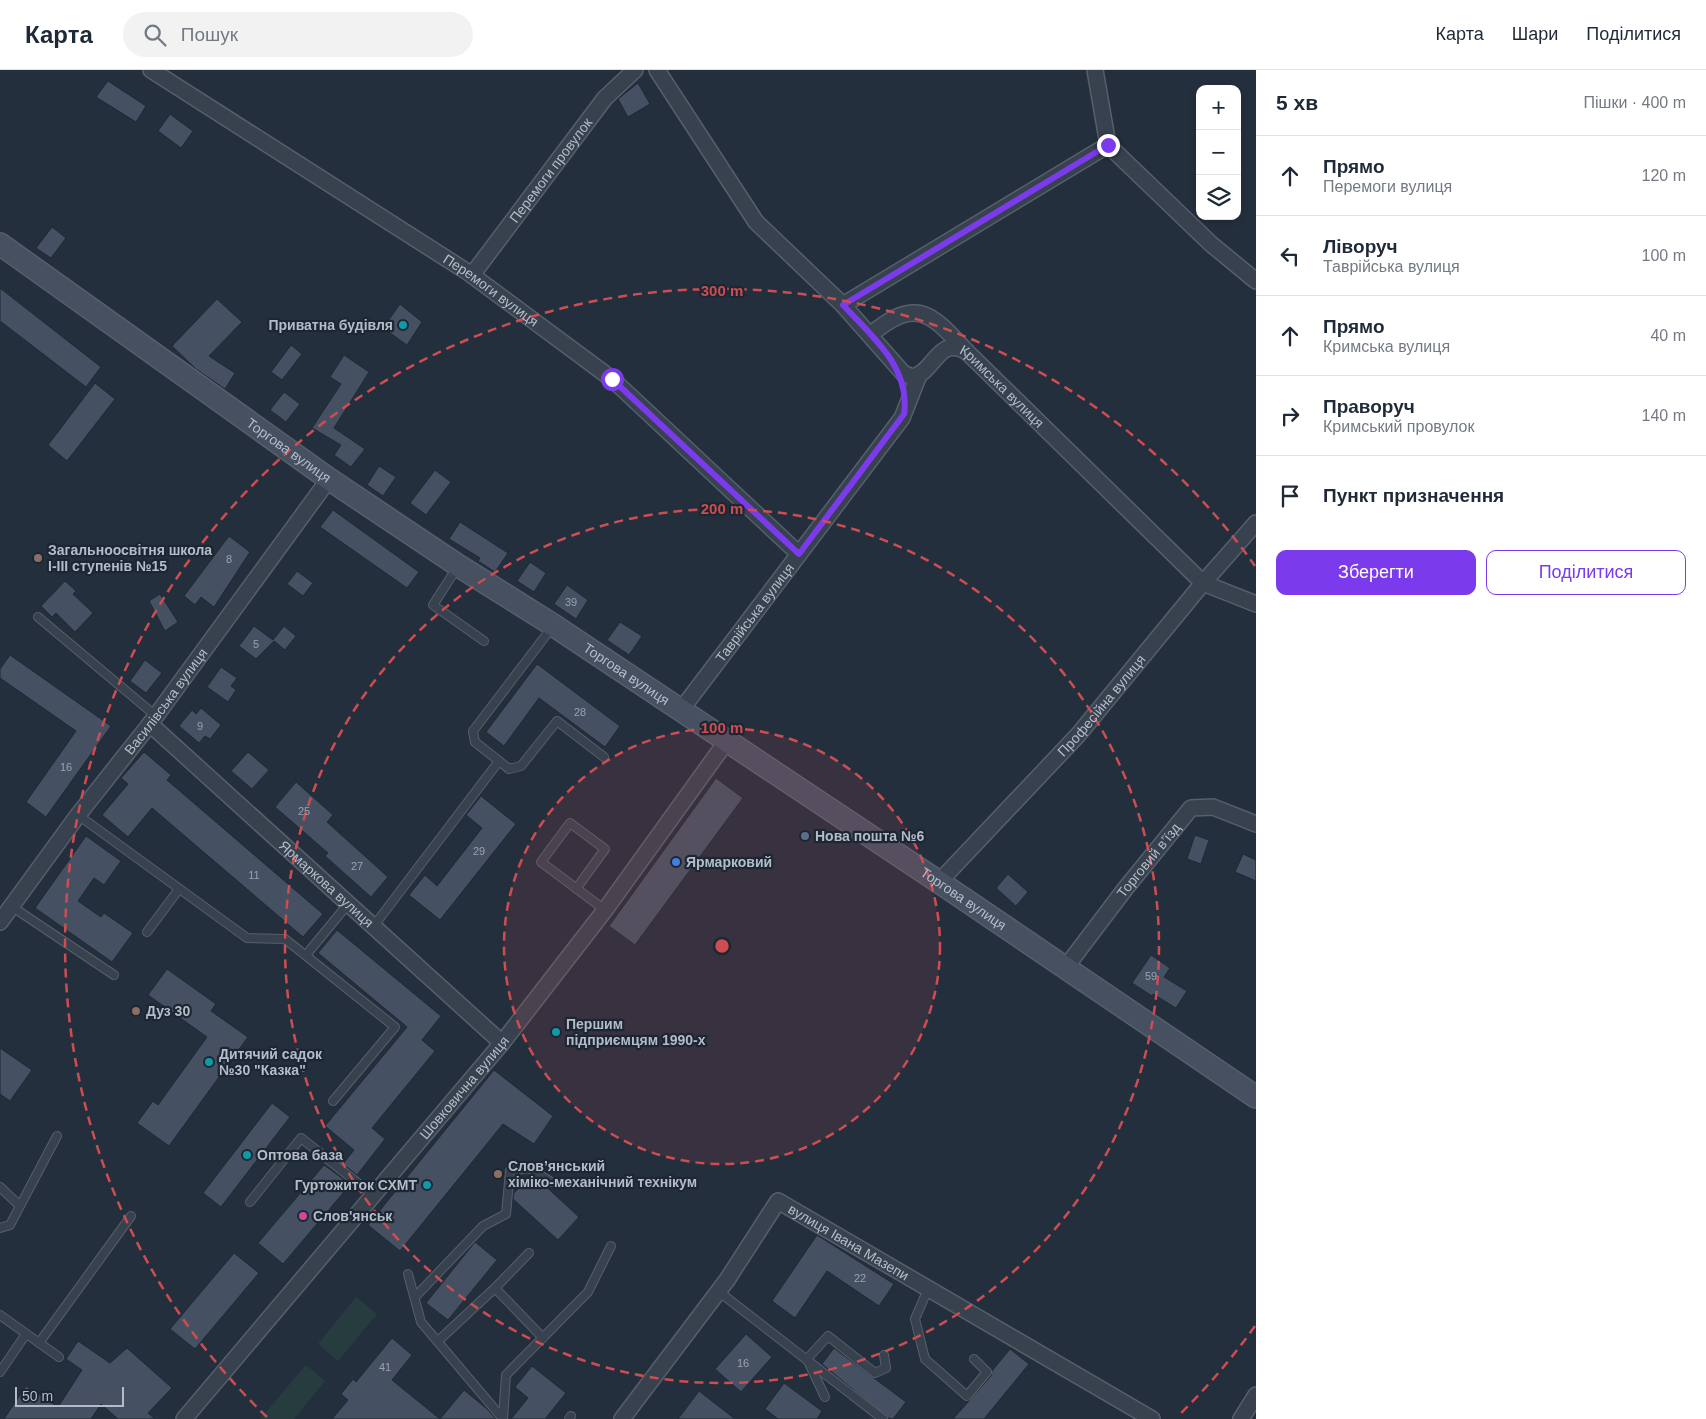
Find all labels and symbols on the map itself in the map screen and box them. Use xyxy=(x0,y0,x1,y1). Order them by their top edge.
street label: Перемоги провулок xyxy=(506,114,596,226)
route end xyxy=(1097,134,1120,157)
street label: Перемоги вулиця xyxy=(440,251,541,330)
text: 300 m xyxy=(701,282,743,299)
place label: Приватна будівля xyxy=(268,317,393,333)
marker: Приватна будівля xyxy=(397,319,409,331)
street label: Кримська вулиця xyxy=(957,342,1047,431)
route start xyxy=(601,368,624,391)
street label: Торгова вулиця xyxy=(243,415,334,486)
text: 200 m xyxy=(701,500,743,517)
place label: Загальноосвітня школа І-ІІІ ступенів №15 xyxy=(48,542,212,574)
marker: Загальноосвітня школа І-ІІІ ступенів №15 xyxy=(32,552,44,564)
house number: 8 xyxy=(226,553,232,565)
street label: Таврійська вулиця xyxy=(712,560,797,665)
house number: 39 xyxy=(565,596,577,608)
house number: 5 xyxy=(253,638,259,650)
street label: Торгова вулиця xyxy=(580,640,673,708)
street label: Василівська вулиця xyxy=(121,645,211,758)
street label: Професійна вулиця xyxy=(1054,651,1149,760)
house number: 28 xyxy=(574,706,586,718)
text: 100 m xyxy=(701,719,743,736)
house number: 9 xyxy=(197,720,203,732)
house number: 16 xyxy=(60,761,72,773)
house number: 25 xyxy=(298,805,310,817)
street label: Торговий в’їзд xyxy=(1113,820,1184,901)
place label: Нова пошта №6 xyxy=(815,828,925,844)
marker: Нова пошта №6 xyxy=(799,830,811,842)
street label: Ярмаркова вулиця xyxy=(276,837,377,931)
house number: 29 xyxy=(473,845,485,857)
place label: Ярмарковий xyxy=(686,854,772,870)
marker: Ярмарковий xyxy=(670,856,682,868)
house number: 27 xyxy=(351,860,363,872)
street label: Торгова вулиця xyxy=(918,864,1009,933)
house number: 11 xyxy=(248,869,260,881)
centre of rings xyxy=(713,937,731,955)
house number: 59 xyxy=(1145,970,1157,982)
place label: Дуз 30 xyxy=(146,1003,190,1019)
marker: Дуз 30 xyxy=(130,1005,142,1017)
place label: Першим підприємцям 1990-х xyxy=(566,1016,706,1048)
marker: Першим підприємцям 1990-х xyxy=(550,1026,562,1038)
street label: Шовковична вулиця xyxy=(416,1033,512,1142)
place label: Дитячий садок №30 "Казка" xyxy=(219,1046,323,1078)
marker: Дитячий садок №30 "Казка" xyxy=(203,1056,215,1068)
place label: Оптова база xyxy=(257,1147,343,1163)
marker: Оптова база xyxy=(241,1149,253,1161)
place label: Слов’янський хіміко-механічний технікум xyxy=(508,1158,697,1190)
marker: Слов’янський хіміко-механічний технікум xyxy=(492,1168,504,1180)
place label: Гуртожиток СХМТ xyxy=(295,1177,417,1193)
marker: Гуртожиток СХМТ xyxy=(421,1179,433,1191)
street label: вулиця Івана Мазепи xyxy=(786,1201,912,1284)
place label: Слов'янськ xyxy=(313,1208,393,1224)
marker: Слов'янськ xyxy=(297,1210,309,1222)
house number: 22 xyxy=(854,1272,866,1284)
house number: 16 xyxy=(737,1357,749,1369)
house number: 41 xyxy=(379,1361,391,1373)
scale bar xyxy=(15,1384,124,1407)

